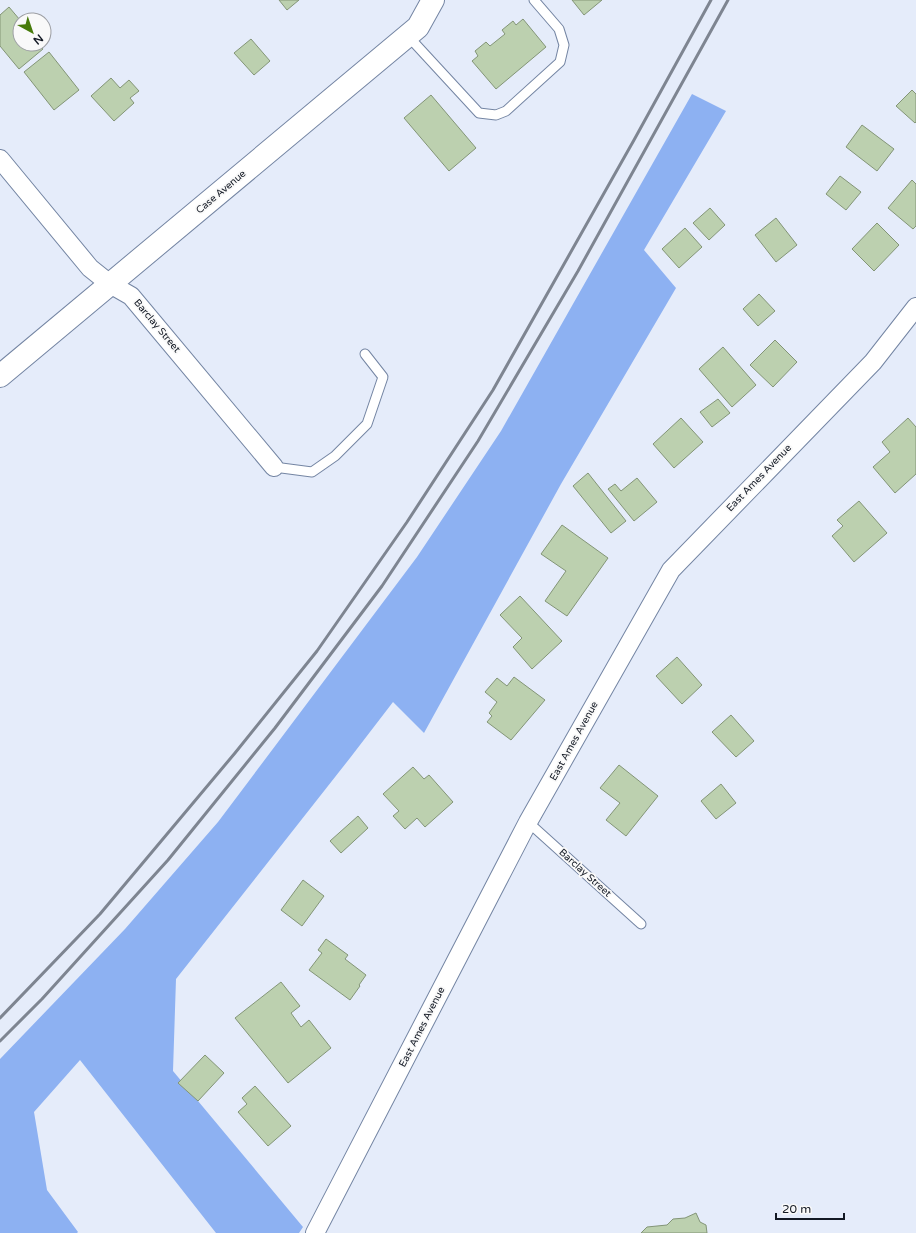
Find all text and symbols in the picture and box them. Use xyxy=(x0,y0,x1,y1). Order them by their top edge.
north arrow xyxy=(12,12,52,52)
text: N xyxy=(31,31,46,47)
street label: Case Avenue xyxy=(194,167,249,216)
street label: Barclay Street xyxy=(131,297,183,355)
street label: East Ames Avenue xyxy=(724,442,794,514)
street label: East Ames Avenue xyxy=(547,699,601,783)
street label: Barclay Street xyxy=(556,846,614,900)
street label: East Ames Avenue xyxy=(397,985,448,1069)
scale bar xyxy=(776,1195,844,1221)
text: 20 m xyxy=(782,1202,811,1216)

